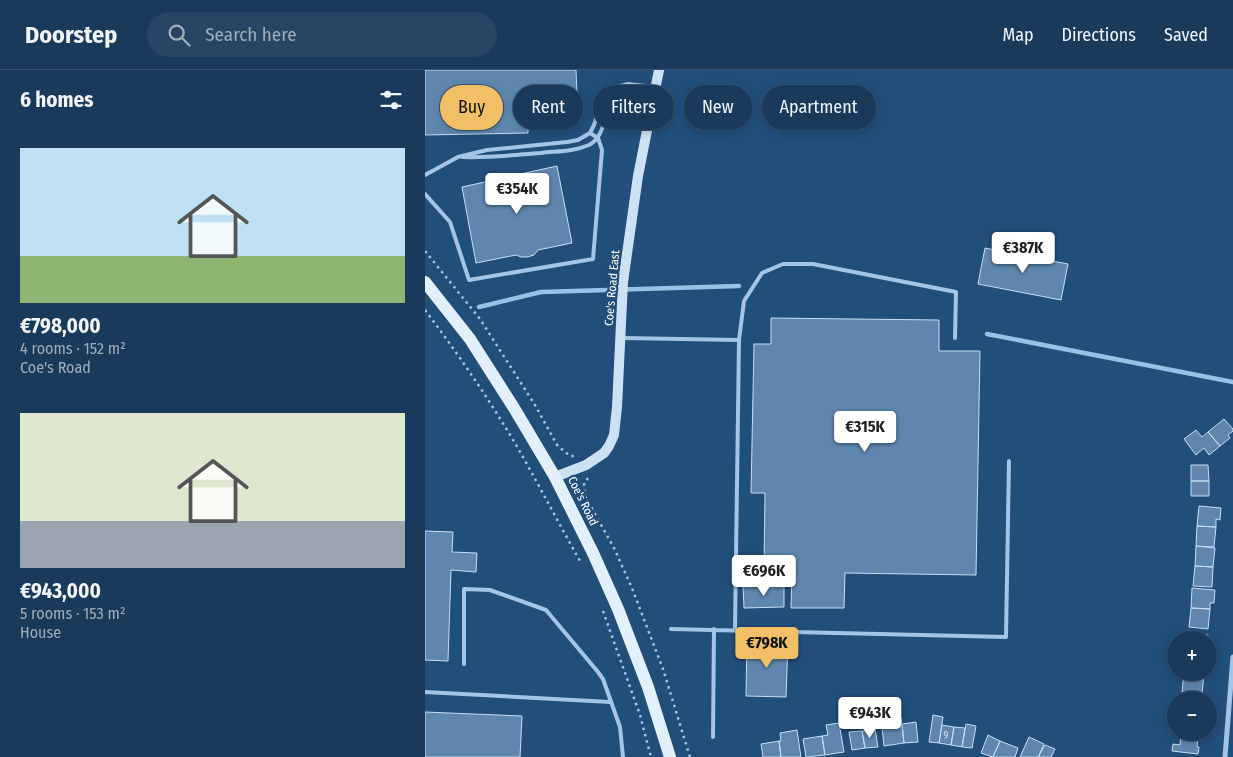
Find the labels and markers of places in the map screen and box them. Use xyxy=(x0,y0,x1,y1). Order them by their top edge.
pin: €354K xyxy=(482,172,552,215)
pin: €387K xyxy=(988,232,1058,274)
pin: €315K xyxy=(830,410,900,453)
pin: €696K xyxy=(729,554,799,597)
pin: €798K xyxy=(732,626,802,669)
pin: €943K xyxy=(835,696,905,739)

